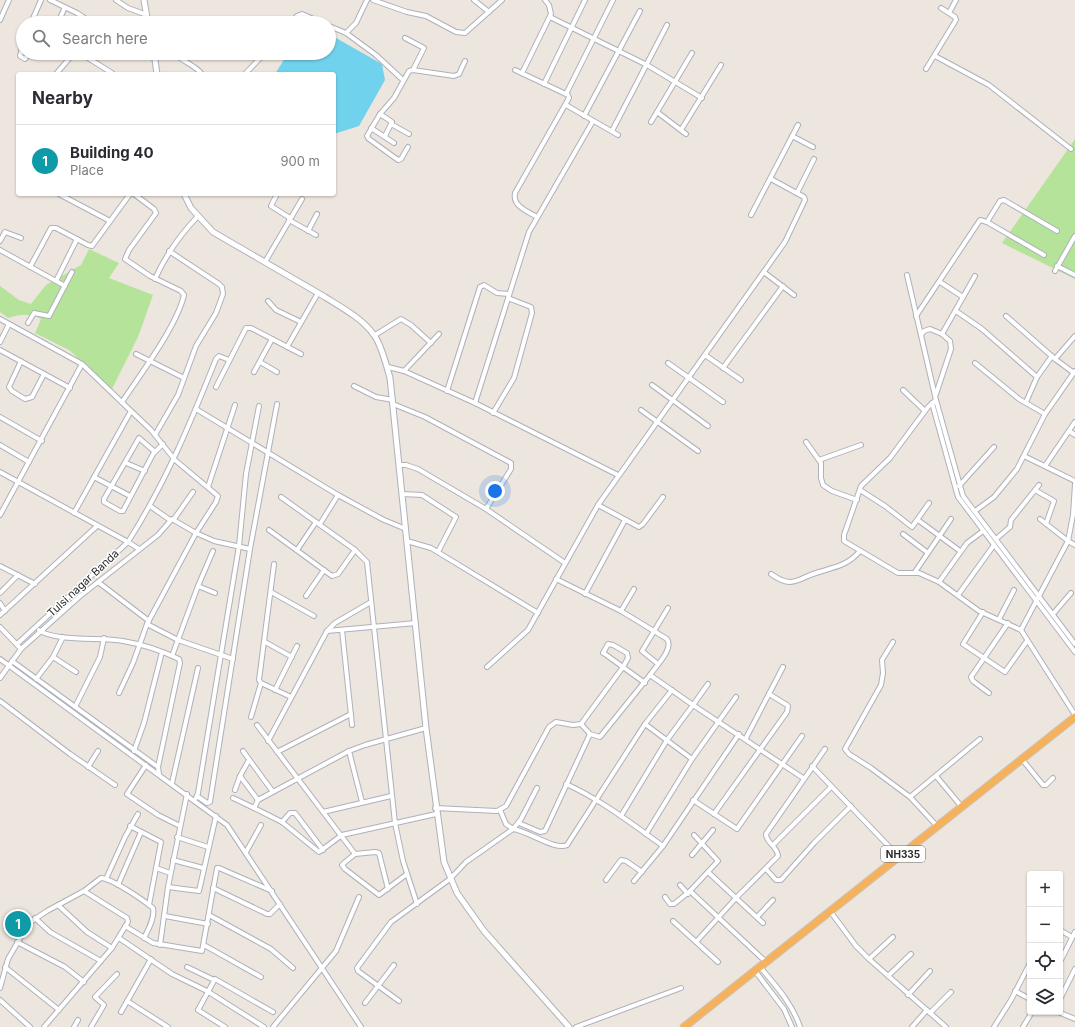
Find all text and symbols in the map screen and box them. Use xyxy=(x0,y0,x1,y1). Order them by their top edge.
search box xyxy=(16,16,336,60)
icon: search xyxy=(30,27,52,49)
text: Search here xyxy=(62,29,148,48)
text: Nearby xyxy=(32,88,93,108)
text: Building 40 xyxy=(70,143,154,162)
text: 1 xyxy=(42,153,48,169)
text: 900 m xyxy=(280,153,320,169)
text: Place xyxy=(70,162,104,178)
your location xyxy=(485,481,505,501)
street label: Tulsi nagar Banda xyxy=(44,546,122,620)
road number: NH335 xyxy=(881,846,925,862)
map controls xyxy=(1027,871,1063,1015)
button: + xyxy=(1027,871,1063,907)
button: − xyxy=(1027,907,1063,943)
pin: 1 xyxy=(5,909,31,939)
button: locate xyxy=(1027,943,1063,979)
button: layers xyxy=(1027,979,1063,1015)

